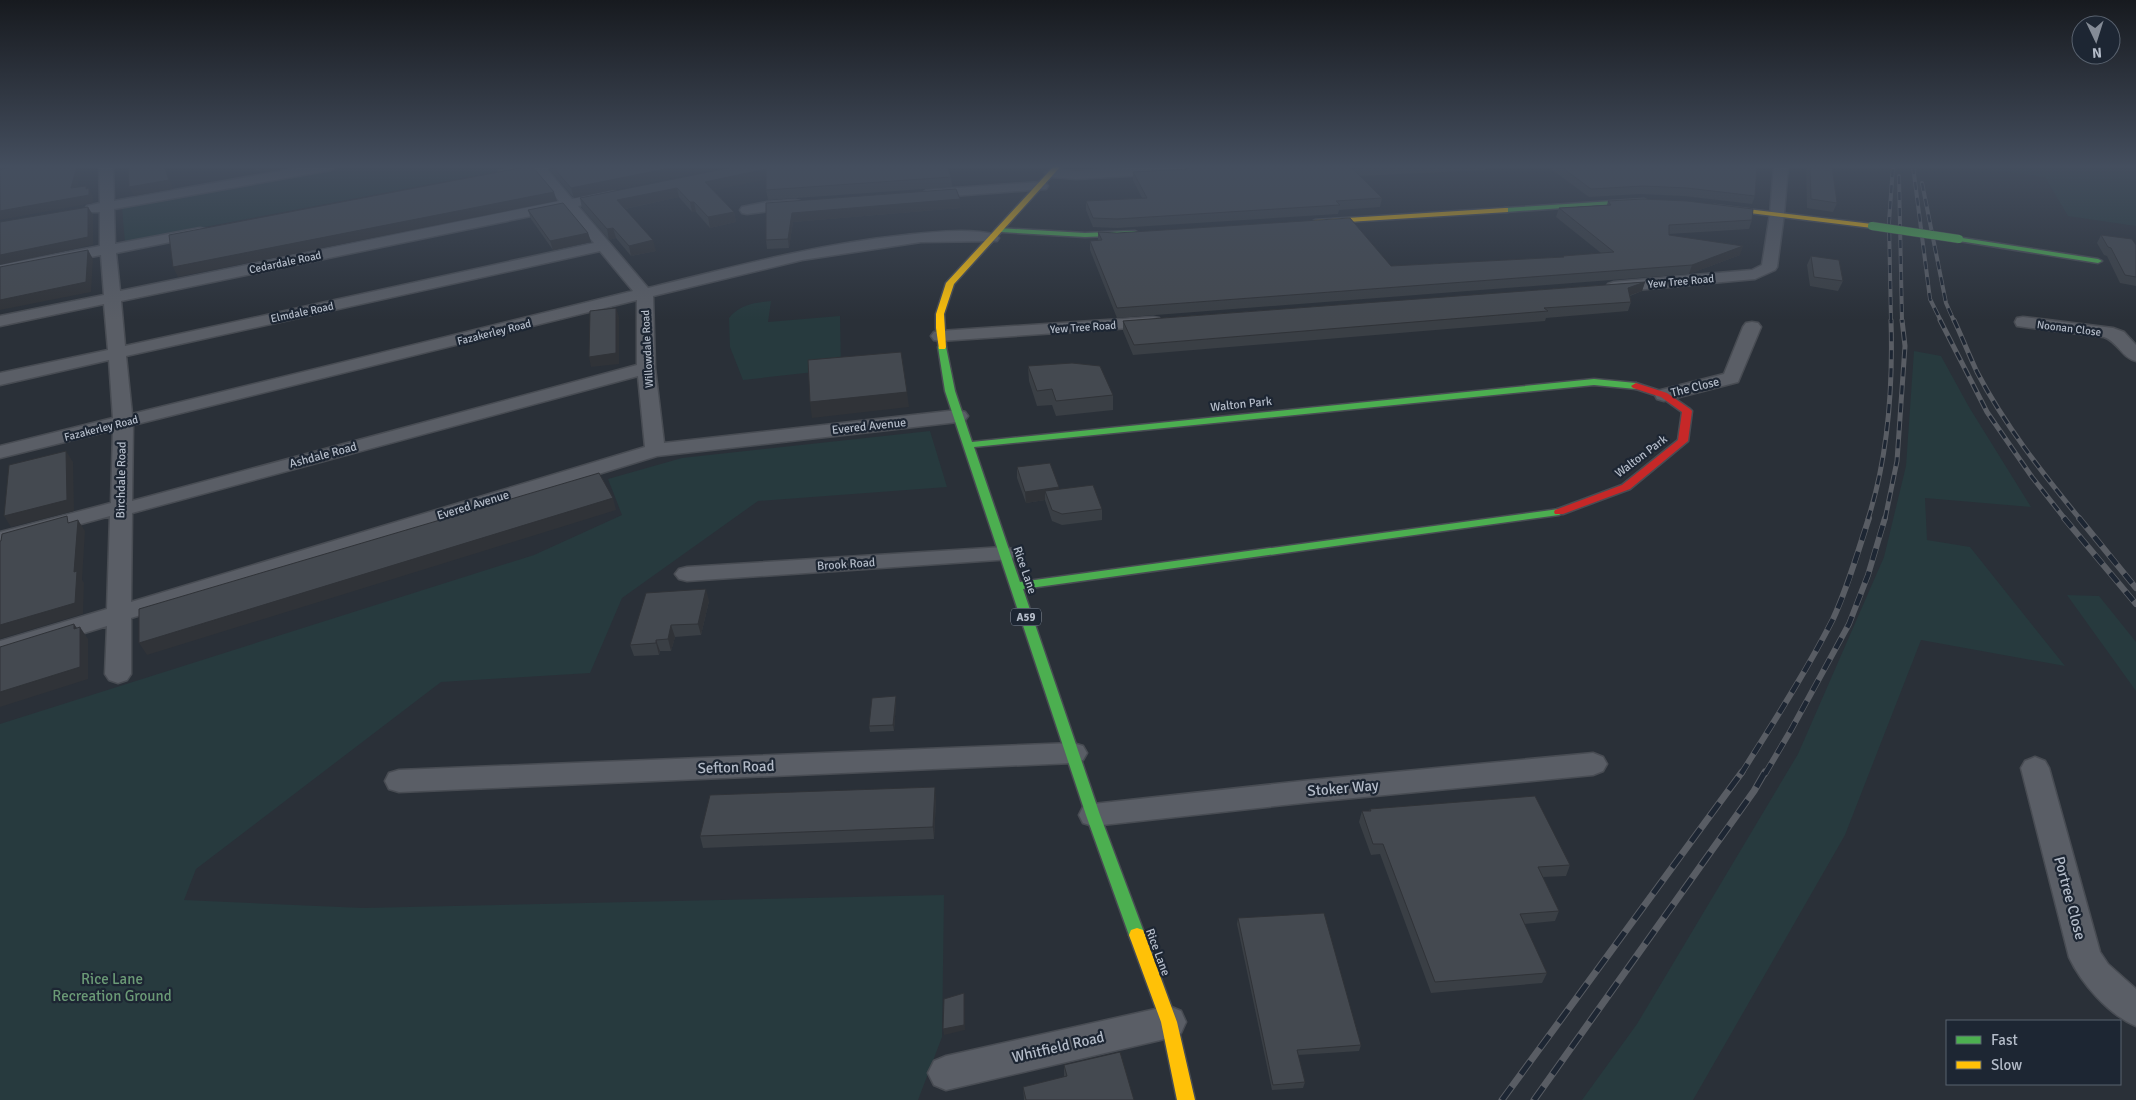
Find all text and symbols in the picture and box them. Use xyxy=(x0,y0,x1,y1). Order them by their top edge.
north arrow xyxy=(2071,15,2121,65)
text: N xyxy=(2091,44,2102,61)
street label: Cedardale Road xyxy=(248,248,323,276)
street label: Yew Tree Road xyxy=(1647,272,1715,291)
street label: Elmdale Road xyxy=(269,299,335,326)
street label: Willowdale Road xyxy=(639,309,656,388)
street label: Fazakerley Road xyxy=(456,317,533,348)
street label: Noonan Close xyxy=(2036,318,2102,339)
street label: Yew Tree Road xyxy=(1049,319,1117,336)
street label: The Close xyxy=(1669,374,1721,401)
street label: Walton Park xyxy=(1210,394,1273,415)
street label: Fazakerley Road xyxy=(63,413,140,444)
street label: Evered Avenue xyxy=(831,415,907,438)
street label: Walton Park xyxy=(1612,432,1670,481)
street label: Ashdale Road xyxy=(288,439,359,472)
street label: Birchdale Road xyxy=(113,441,130,519)
street label: Evered Avenue xyxy=(435,487,511,524)
street label: Rice Lane xyxy=(1009,544,1040,596)
street label: Brook Road xyxy=(817,555,876,574)
road number: A59 xyxy=(1011,608,1041,626)
street label: Sefton Road xyxy=(697,757,775,777)
street label: Stoker Way xyxy=(1307,776,1379,800)
street label: Portree Close xyxy=(2050,854,2090,942)
street label: Rice Lane xyxy=(1142,926,1173,978)
park label: Rice Lane Recreation Ground xyxy=(52,970,172,1005)
legend xyxy=(1946,1020,2121,1085)
street label: Whitfield Road xyxy=(1010,1028,1106,1066)
text: Fast xyxy=(1991,1031,2018,1049)
text: Slow xyxy=(1991,1056,2022,1074)

